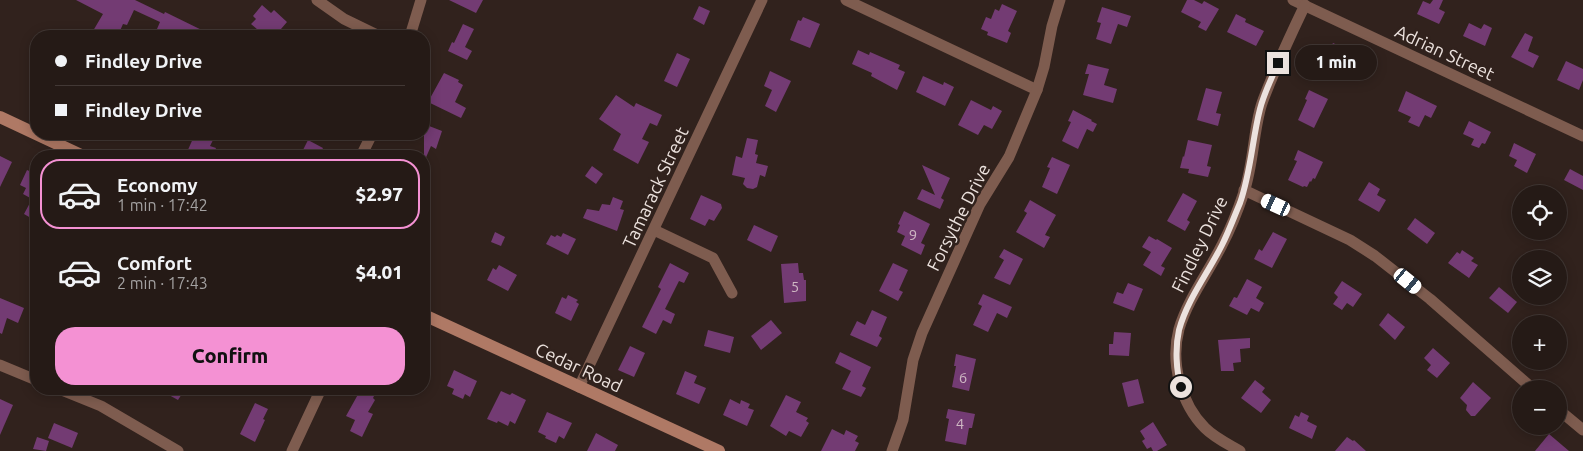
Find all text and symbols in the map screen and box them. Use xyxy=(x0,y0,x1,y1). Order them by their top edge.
street label: Adrian Street xyxy=(1392,20,1498,84)
callout: 1 min xyxy=(1296,46,1378,80)
text: Findley Drive xyxy=(85,50,202,72)
route end xyxy=(1267,52,1289,74)
text: 1 min xyxy=(1316,53,1356,71)
text: Findley Drive xyxy=(85,99,202,121)
street label: Tamarack Street xyxy=(618,123,692,251)
street label: Forsythe Drive xyxy=(922,160,994,274)
icon: car xyxy=(57,172,102,217)
text: Economy xyxy=(117,174,198,196)
text: $2.97 xyxy=(355,183,403,205)
map controls xyxy=(1512,185,1567,435)
button: locate xyxy=(1512,185,1567,240)
car xyxy=(1259,192,1292,218)
street label: Findley Drive xyxy=(1167,193,1231,295)
text: 1 min · 17:42 xyxy=(117,196,208,214)
house number: 9 xyxy=(909,226,917,243)
icon: car xyxy=(57,250,102,295)
button: layers xyxy=(1512,250,1567,305)
text: Comfort xyxy=(117,252,192,274)
text: $4.01 xyxy=(355,261,403,283)
car xyxy=(1391,266,1424,296)
text: 2 min · 17:43 xyxy=(117,274,208,292)
house number: 5 xyxy=(791,278,799,295)
button: + xyxy=(1512,315,1567,370)
button: Confirm xyxy=(55,327,405,385)
street label: Cedar Road xyxy=(533,338,625,396)
house number: 6 xyxy=(959,369,967,386)
route start xyxy=(1170,376,1192,398)
button: − xyxy=(1512,380,1567,435)
house number: 4 xyxy=(956,415,964,432)

